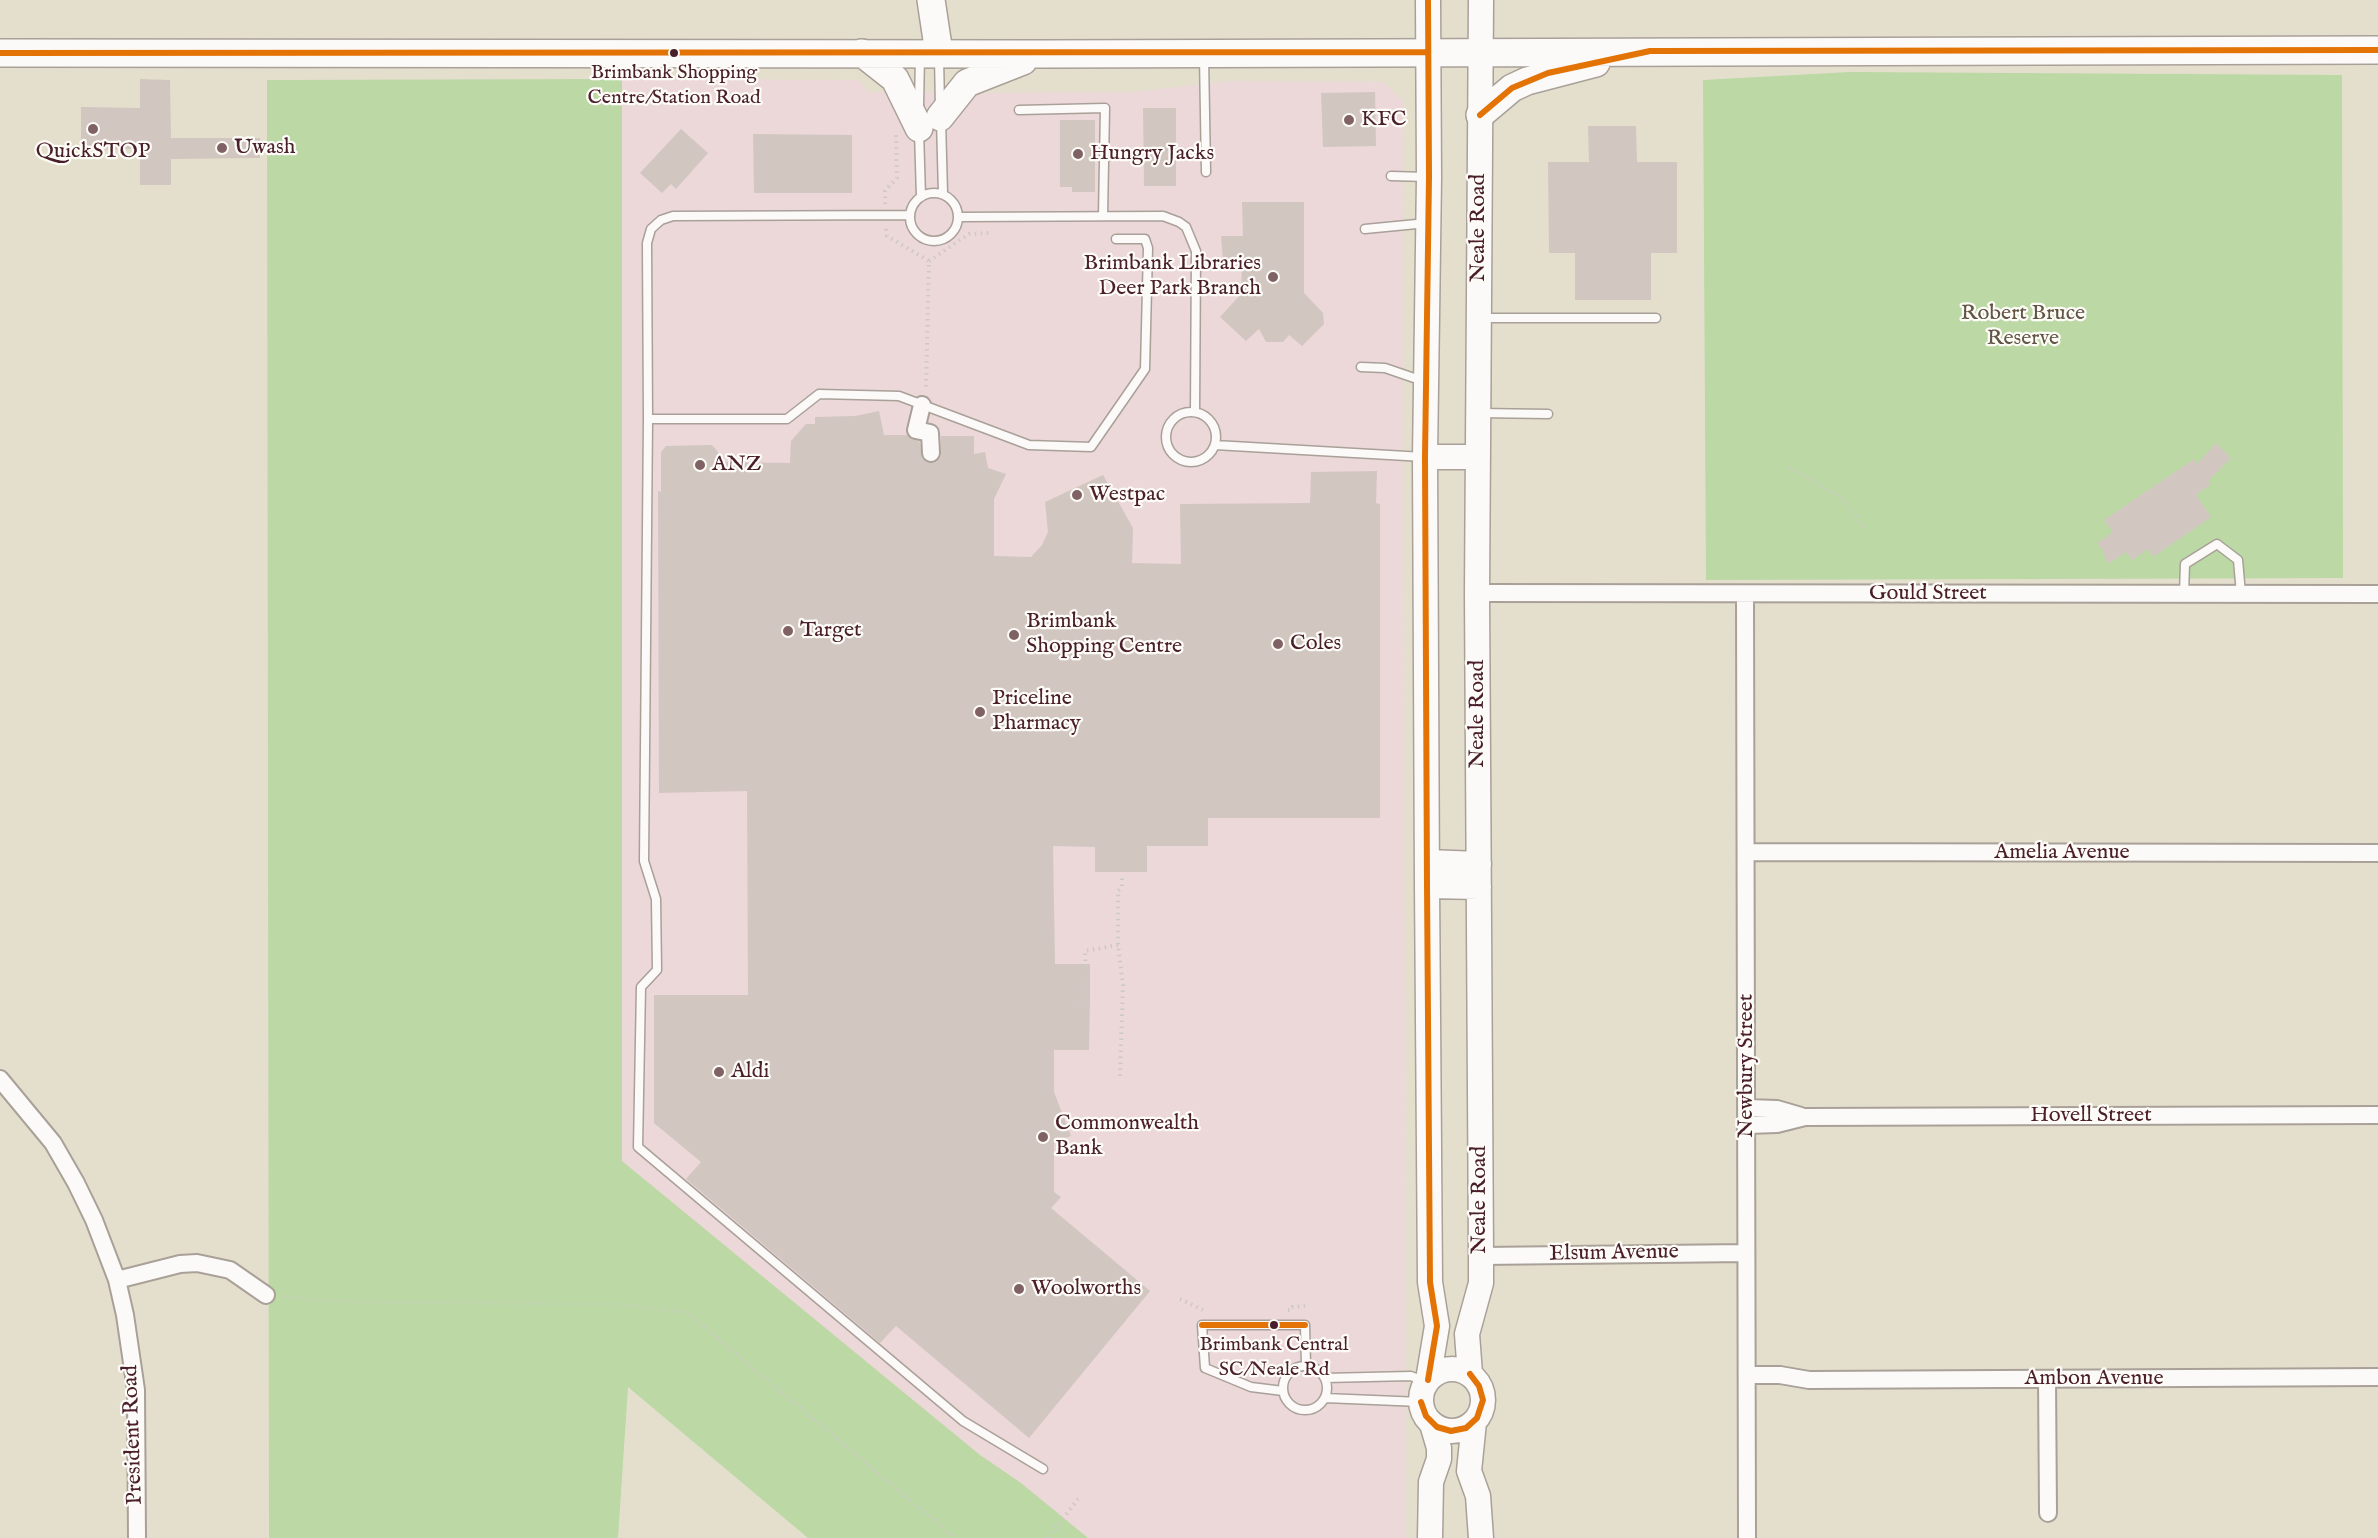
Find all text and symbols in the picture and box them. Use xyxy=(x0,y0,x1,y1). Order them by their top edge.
marker: Brimbank Shopping Centre/Station Road xyxy=(668,47,680,59)
place label: Brimbank Shopping Centre/Station Road xyxy=(587,62,761,109)
place label: KFC xyxy=(1361,107,1407,133)
marker: KFC xyxy=(1342,113,1356,127)
marker: QuickSTOP xyxy=(86,122,100,136)
place label: Uwash xyxy=(234,135,296,161)
place label: QuickSTOP xyxy=(36,139,150,165)
marker: Uwash xyxy=(215,141,229,155)
place label: Hungry Jacks xyxy=(1090,141,1214,167)
marker: Hungry Jacks xyxy=(1071,147,1085,161)
street label: Neale Road xyxy=(1466,174,1492,282)
place label: Brimbank Libraries Deer Park Branch xyxy=(1084,251,1261,302)
marker: Brimbank Libraries Deer Park Branch xyxy=(1266,270,1280,284)
park label: Robert Bruce Reserve xyxy=(1961,301,2085,352)
place label: ANZ xyxy=(712,452,761,478)
marker: ANZ xyxy=(693,458,707,472)
place label: Westpac xyxy=(1089,482,1165,508)
marker: Westpac xyxy=(1070,488,1084,502)
street label: Gould Street xyxy=(1869,581,1987,607)
place label: Brimbank Shopping Centre xyxy=(1026,609,1182,660)
place label: Target xyxy=(800,618,862,644)
marker: Target xyxy=(781,624,795,638)
marker: Brimbank Shopping Centre xyxy=(1007,628,1021,642)
place label: Coles xyxy=(1290,631,1341,657)
marker: Coles xyxy=(1271,637,1285,651)
street label: Neale Road xyxy=(1465,660,1491,768)
place label: Priceline Pharmacy xyxy=(992,686,1081,738)
marker: Priceline Pharmacy xyxy=(973,705,987,719)
street label: Amelia Avenue xyxy=(1994,840,2130,866)
street label: Newbury Street xyxy=(1734,994,1760,1138)
place label: Aldi xyxy=(731,1059,769,1085)
marker: Aldi xyxy=(712,1065,726,1079)
street label: Hovell Street xyxy=(2030,1103,2152,1129)
place label: Commonwealth Bank xyxy=(1055,1111,1199,1162)
marker: Commonwealth Bank xyxy=(1036,1130,1050,1144)
street label: Neale Road xyxy=(1467,1146,1493,1254)
street label: Elsum Avenue xyxy=(1549,1240,1679,1268)
place label: Woolworths xyxy=(1031,1276,1141,1302)
marker: Woolworths xyxy=(1012,1282,1026,1296)
marker: Brimbank Central SC/Neale Rd xyxy=(1268,1319,1280,1331)
place label: Brimbank Central SC/Neale Rd xyxy=(1200,1334,1348,1381)
street label: President Road xyxy=(118,1365,150,1505)
street label: Ambon Avenue xyxy=(2024,1366,2164,1392)

